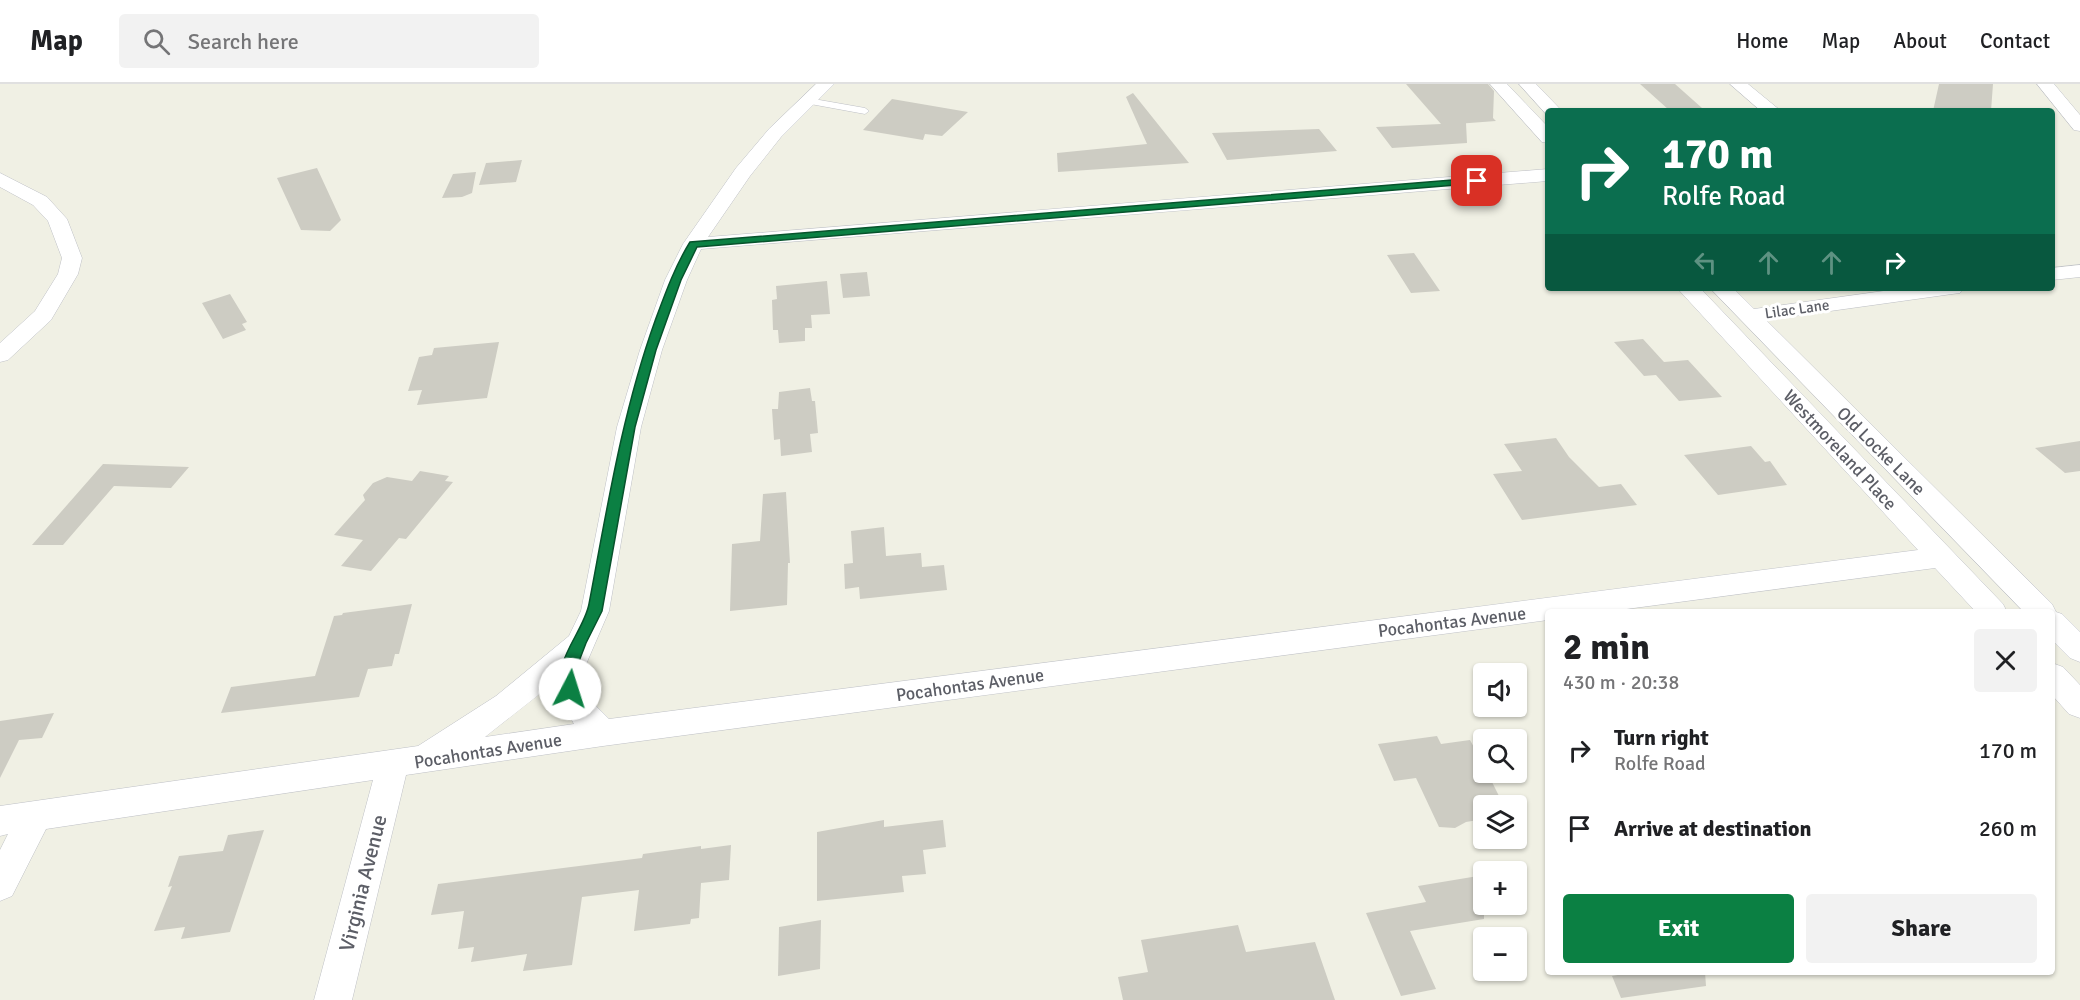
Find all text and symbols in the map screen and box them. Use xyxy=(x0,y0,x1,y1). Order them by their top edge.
search box xyxy=(119,14,539,68)
text: Map xyxy=(30,24,83,58)
icon: search xyxy=(140,25,173,58)
text: Search here xyxy=(188,28,299,55)
text: Home xyxy=(1736,28,1789,54)
text: Map xyxy=(1822,28,1860,54)
text: About xyxy=(1893,28,1947,54)
text: Contact xyxy=(1980,28,2050,54)
text: 170 m xyxy=(1662,129,1773,180)
icon: right xyxy=(1563,132,1641,210)
pin xyxy=(1451,155,1502,206)
icon: arrive xyxy=(1460,164,1493,197)
text: Rolfe Road xyxy=(1662,180,1786,213)
icon: left xyxy=(1689,246,1722,279)
icon: ahead xyxy=(1752,246,1785,279)
icon: ahead xyxy=(1815,246,1848,279)
icon: right xyxy=(1878,246,1911,279)
street label: Lilac Lane xyxy=(1764,296,1830,322)
street label: Westmoreland Place xyxy=(1779,385,1901,515)
street label: Old Locke Lane xyxy=(1832,402,1930,500)
street label: Pocahontas Avenue xyxy=(1377,602,1527,642)
text: 2 min xyxy=(1563,625,1650,670)
button: close xyxy=(1974,629,2037,692)
position arrow xyxy=(538,657,602,721)
map controls xyxy=(1473,663,1527,981)
button: sound xyxy=(1473,663,1527,717)
street label: Pocahontas Avenue xyxy=(895,664,1045,706)
text: 430 m · 20:38 xyxy=(1563,670,1679,695)
text: Turn right xyxy=(1614,724,1709,751)
street label: Pocahontas Avenue xyxy=(413,728,563,774)
button: search xyxy=(1473,729,1527,783)
icon: right xyxy=(1563,734,1596,767)
text: 170 m xyxy=(1979,737,2037,764)
text: Rolfe Road xyxy=(1614,751,1706,776)
button: layers xyxy=(1473,795,1527,849)
street label: Virginia Avenue xyxy=(333,812,393,954)
icon: arrive xyxy=(1563,812,1596,845)
text: Arrive at destination xyxy=(1614,815,1811,842)
text: 260 m xyxy=(1979,815,2037,842)
button: + xyxy=(1473,861,1527,915)
button: Exit xyxy=(1563,894,1794,963)
button: Share xyxy=(1806,894,2037,963)
button: − xyxy=(1473,927,1527,981)

